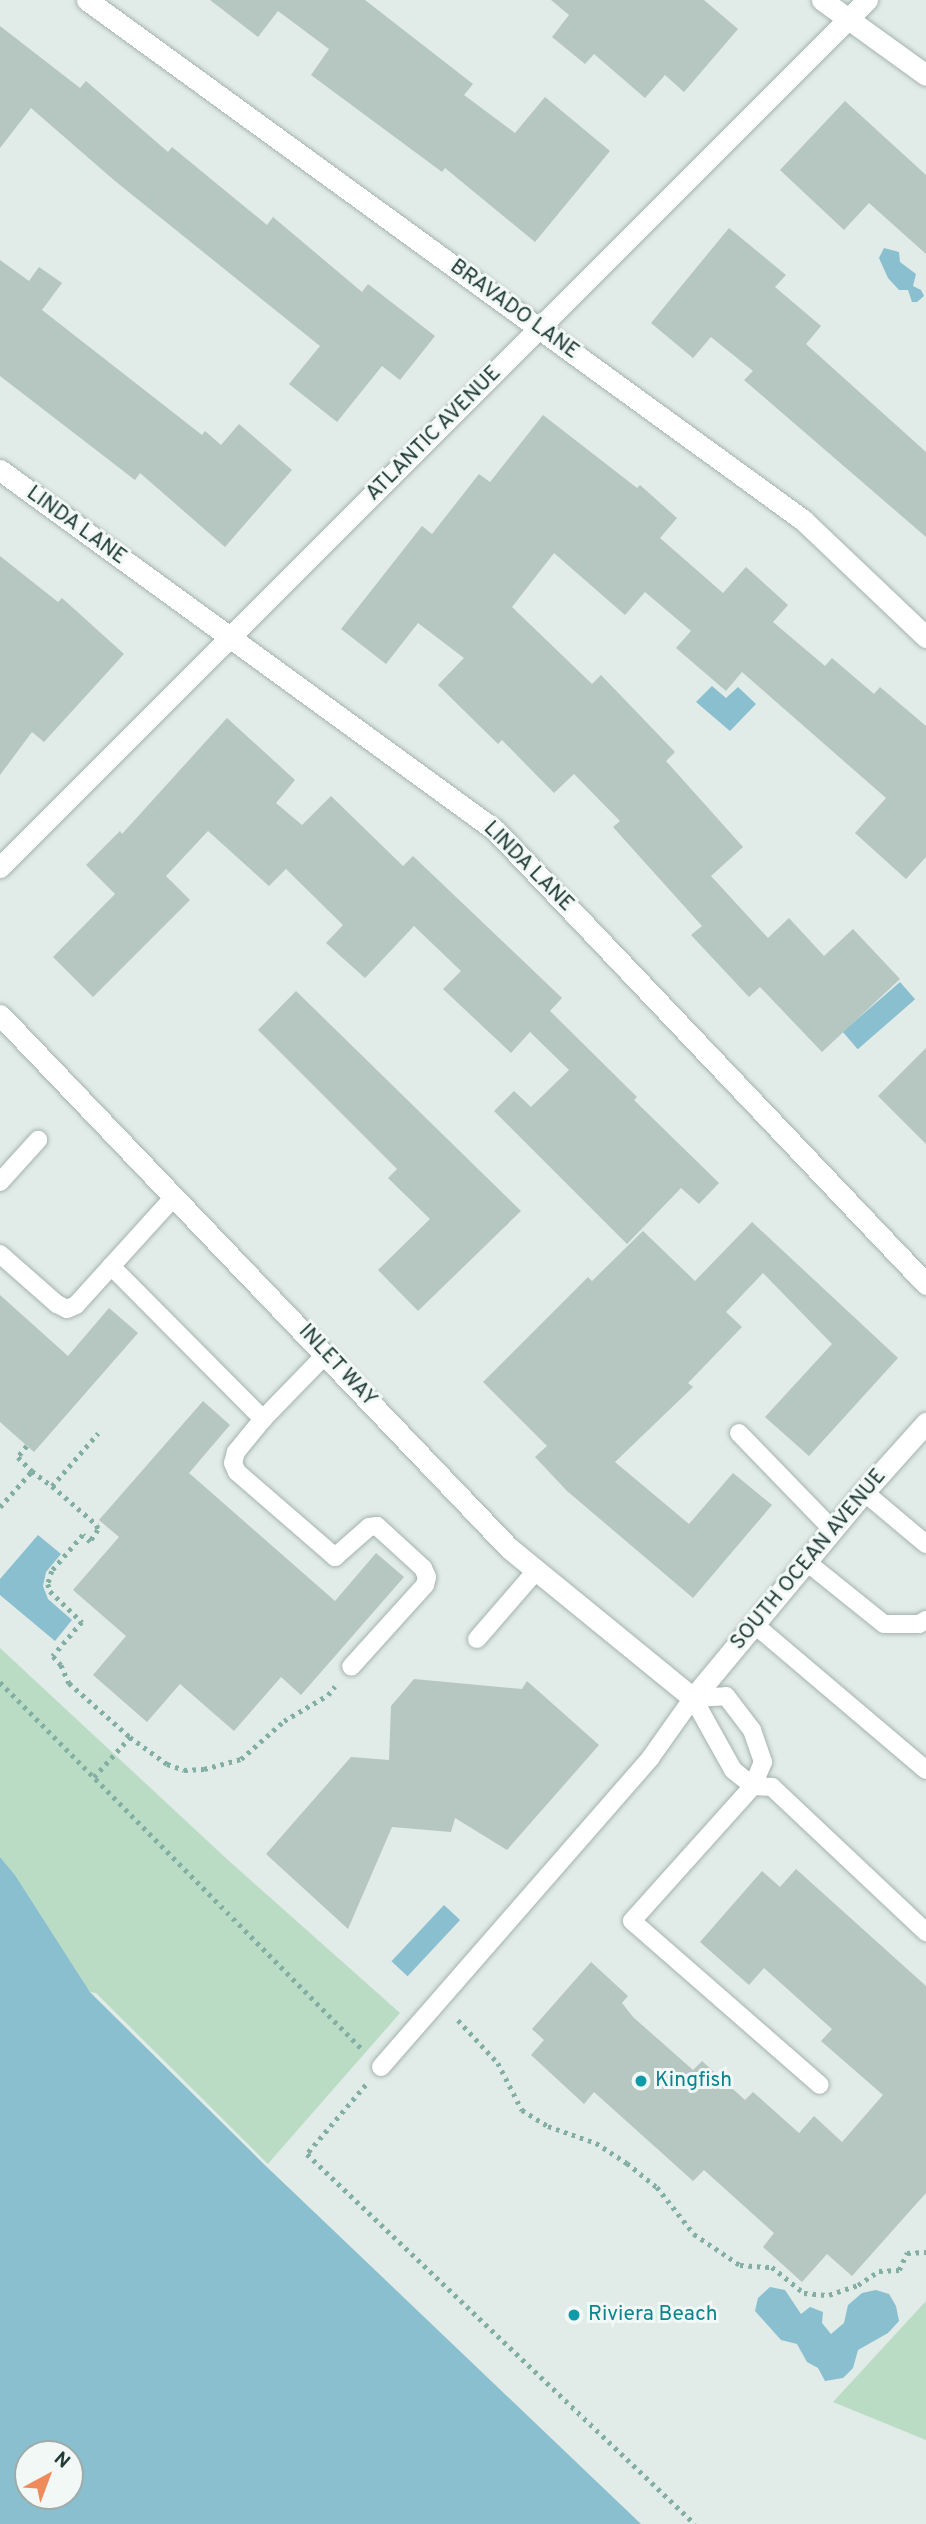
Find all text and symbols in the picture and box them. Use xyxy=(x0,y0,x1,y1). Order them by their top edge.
street label: BRAVADO LANE xyxy=(445,255,583,365)
street label: ATLANTIC AVENUE xyxy=(361,361,507,507)
street label: LINDA LANE xyxy=(21,481,131,571)
street label: LINDA LANE xyxy=(477,816,579,918)
street label: INLET WAY xyxy=(292,1319,382,1413)
street label: SOUTH OCEAN AVENUE xyxy=(726,1464,892,1656)
place label: Kingfish xyxy=(655,2068,732,2094)
marker: Kingfish xyxy=(633,2073,649,2089)
place label: Riviera Beach xyxy=(588,2302,717,2328)
marker: Riviera Beach xyxy=(566,2307,582,2323)
north arrow xyxy=(14,2440,84,2510)
text: N xyxy=(48,2447,74,2474)

